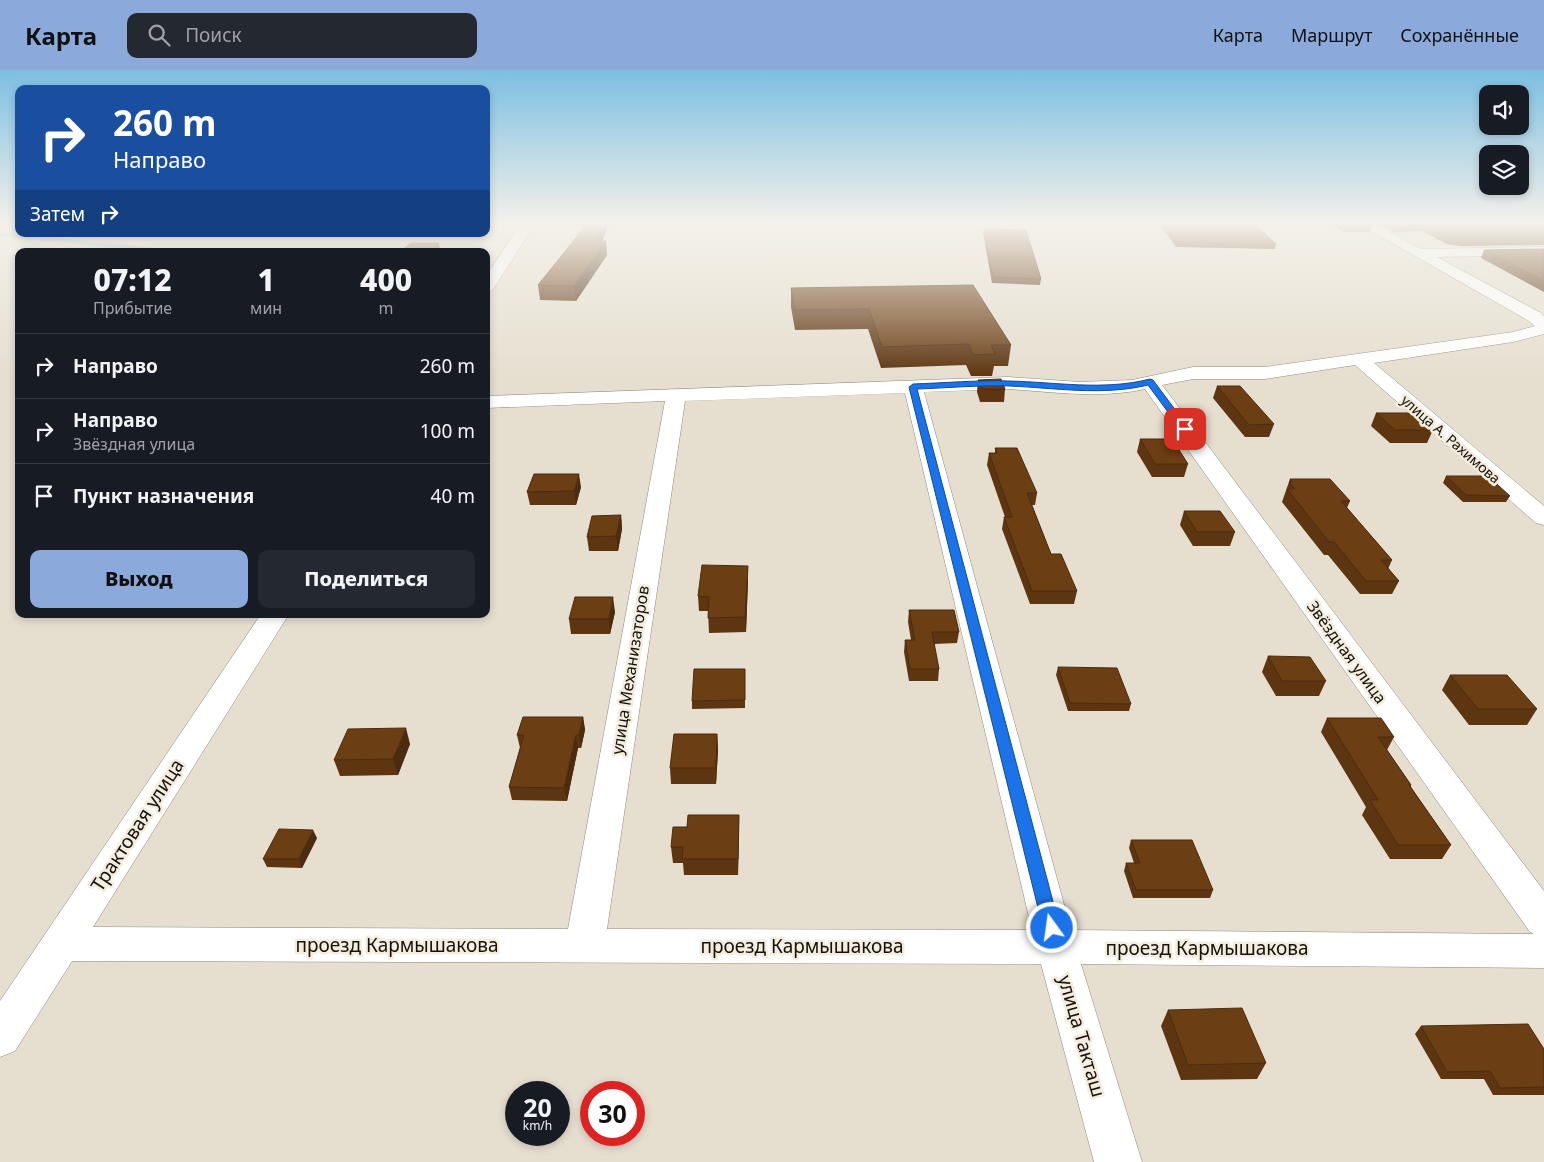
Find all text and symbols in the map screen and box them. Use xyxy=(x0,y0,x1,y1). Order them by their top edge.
search box xyxy=(127,13,477,58)
text: Карта xyxy=(25,19,97,52)
icon: search xyxy=(145,21,173,49)
text: Поиск xyxy=(185,22,242,48)
text: Карта xyxy=(1213,23,1263,47)
text: Маршрут xyxy=(1291,23,1372,47)
text: Сохранённые xyxy=(1400,23,1519,47)
map controls xyxy=(1479,85,1529,195)
button: sound xyxy=(1479,85,1529,135)
text: 260 m xyxy=(113,99,216,146)
icon: right xyxy=(30,105,95,170)
text: Направо xyxy=(113,144,206,174)
button: layers xyxy=(1479,145,1529,195)
icon: right xyxy=(95,200,123,228)
text: Затем xyxy=(30,201,85,227)
text: 07:12 xyxy=(94,259,172,300)
text: 1 xyxy=(257,259,275,300)
text: 400 xyxy=(360,259,412,300)
text: Прибытие xyxy=(93,297,172,319)
text: мин xyxy=(250,297,282,319)
text: m xyxy=(379,297,394,319)
icon: right xyxy=(30,352,58,380)
text: Направо xyxy=(73,353,158,379)
text: 260 m xyxy=(420,353,475,379)
street label: улица А. Рахимова xyxy=(1397,391,1505,487)
text: Направо xyxy=(73,407,158,433)
pin xyxy=(1164,408,1206,450)
icon: arrive xyxy=(1171,415,1199,443)
icon: right xyxy=(30,417,58,445)
text: 100 m xyxy=(420,418,475,444)
text: Звёздная улица xyxy=(73,433,195,455)
icon: arrive xyxy=(30,482,58,510)
text: Пункт назначения xyxy=(73,483,254,509)
text: 40 m xyxy=(431,483,475,509)
button: Выход xyxy=(30,550,248,608)
button: Поделиться xyxy=(258,550,475,608)
street label: улица Механизаторов xyxy=(606,584,654,756)
street label: Звёздная улица xyxy=(1302,596,1392,708)
street label: Трактовая улица xyxy=(84,754,190,896)
position arrow xyxy=(1025,901,1077,953)
street label: проезд Кармышакова xyxy=(295,932,499,958)
street label: проезд Кармышакова xyxy=(700,933,904,959)
street label: проезд Кармышакова xyxy=(1105,935,1309,961)
street label: улица Такташ xyxy=(1052,972,1112,1100)
speed limit sign: 30 xyxy=(580,1081,645,1146)
text: 20 xyxy=(523,1090,552,1124)
text: km/h xyxy=(523,1117,552,1134)

